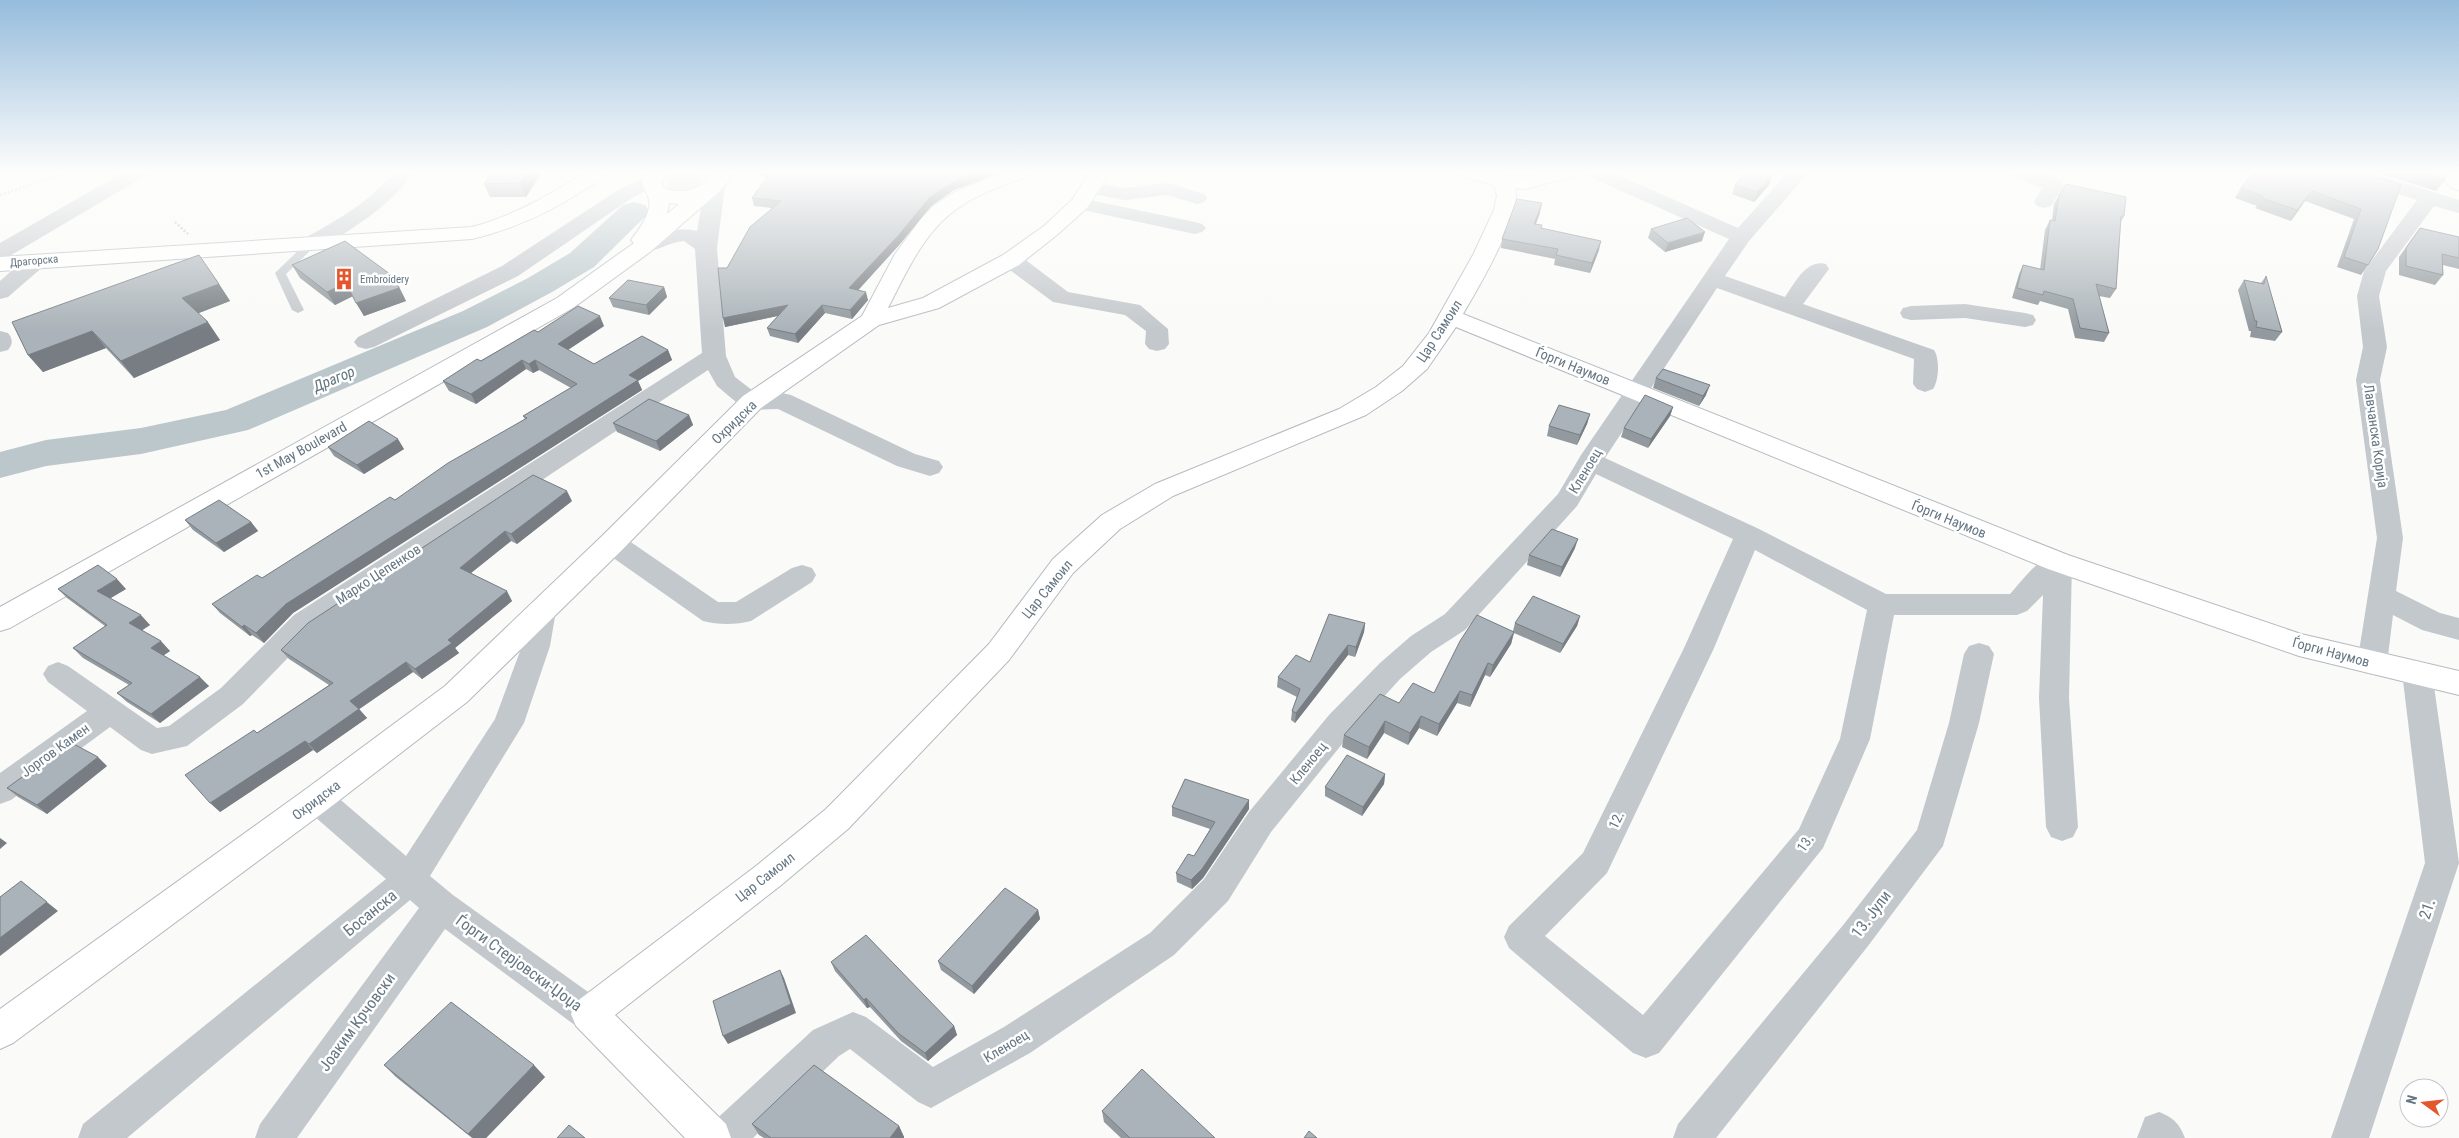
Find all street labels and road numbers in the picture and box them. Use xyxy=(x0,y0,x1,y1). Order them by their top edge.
street label: Драгорска xyxy=(9,252,59,270)
street label: Цар Самоил xyxy=(1413,297,1465,365)
street label: Ѓорги Наумов xyxy=(1533,343,1613,388)
street label: Лавчанска Корија xyxy=(2361,383,2391,489)
street label: Охридска xyxy=(708,397,760,447)
street label: 1st May Boulevard xyxy=(253,418,349,482)
street label: Кленоец xyxy=(1565,446,1605,496)
street label: Ѓорги Наумов xyxy=(1909,496,1989,541)
street label: Марко Цепенков xyxy=(333,541,423,607)
street label: Цар Самоил xyxy=(1019,556,1075,622)
street label: Ѓорги Наумов xyxy=(2291,633,2372,670)
street label: Јоргов Камен xyxy=(18,720,92,780)
street label: Кленоец xyxy=(1286,739,1330,787)
street label: Охридска xyxy=(289,777,343,823)
street label: 12. xyxy=(1605,809,1627,831)
street label: 13. xyxy=(1793,831,1817,855)
street label: Цар Самоил xyxy=(732,849,798,905)
street label: Босанска xyxy=(340,886,400,940)
street label: 13. Јули xyxy=(1847,887,1895,941)
street label: 21. xyxy=(2415,896,2439,922)
street label: Ѓорги Стерјовски-Џоџа xyxy=(452,911,586,1015)
street label: Јоаким Крчовски xyxy=(315,969,399,1075)
street label: Кленоец xyxy=(981,1026,1031,1066)

